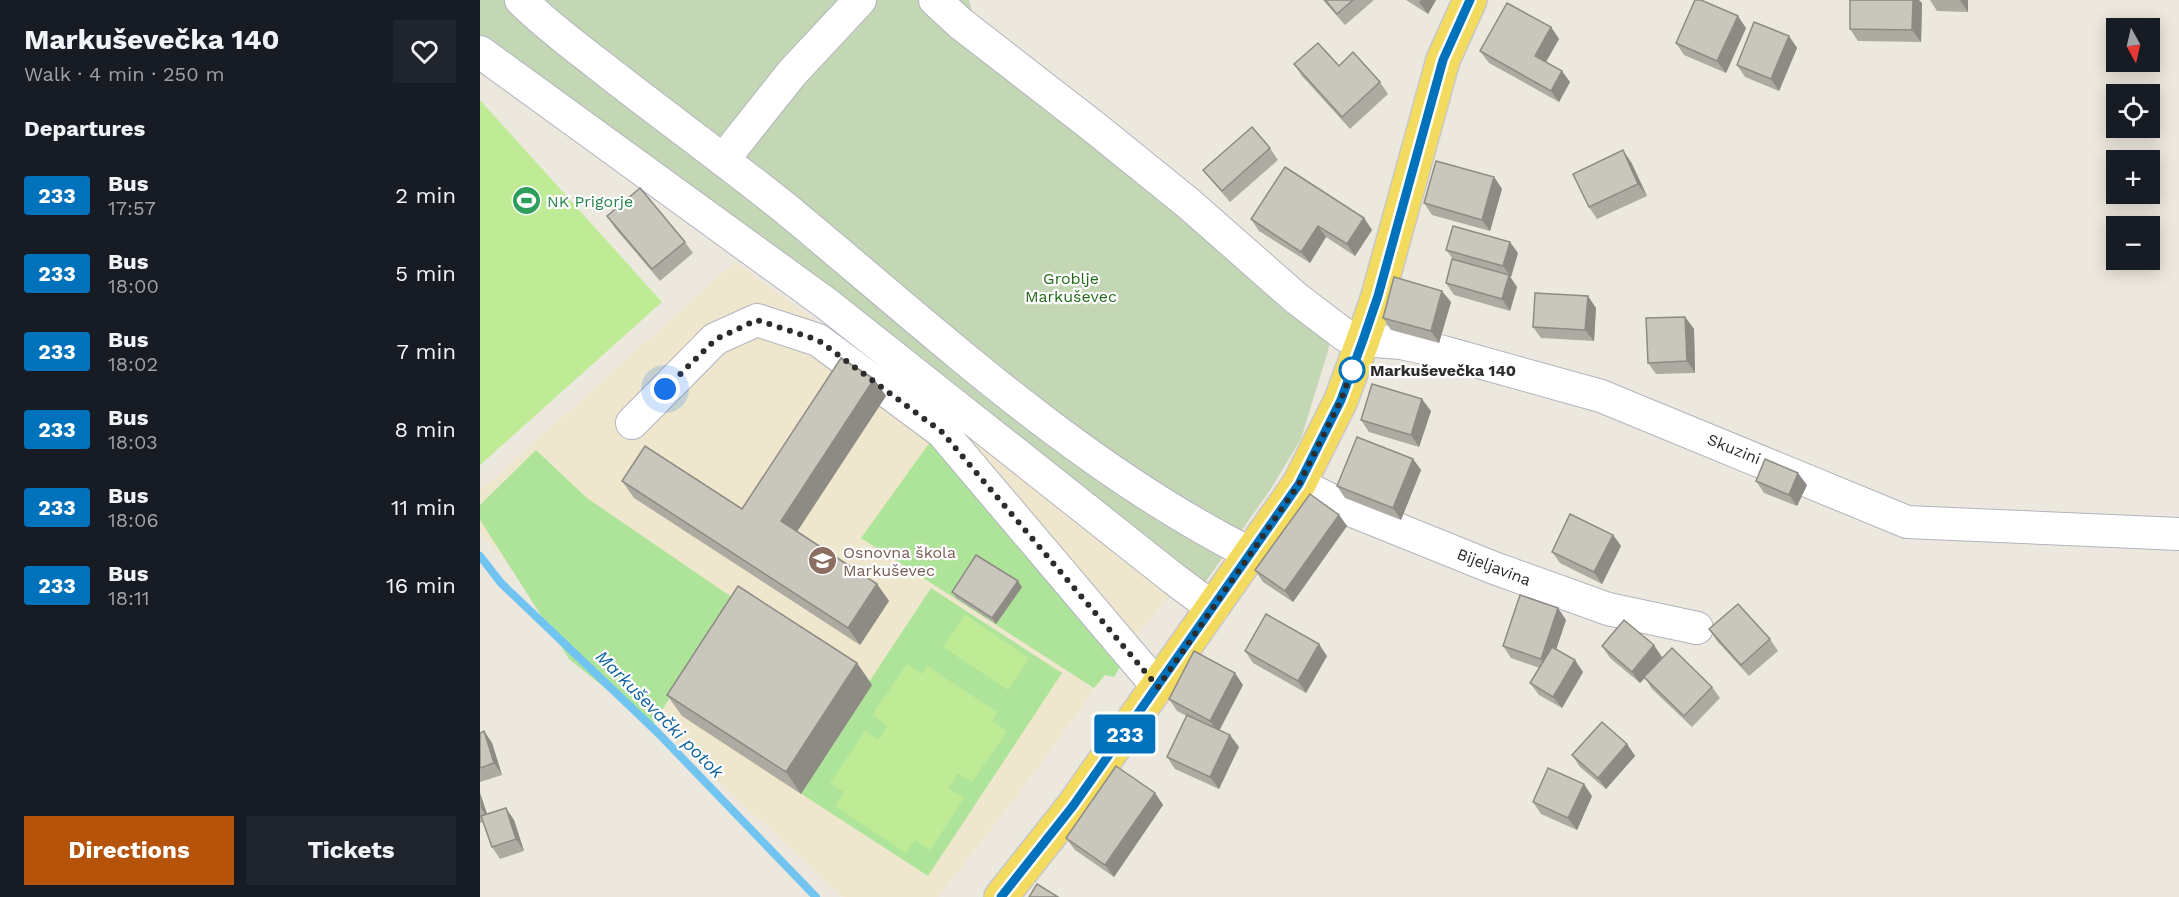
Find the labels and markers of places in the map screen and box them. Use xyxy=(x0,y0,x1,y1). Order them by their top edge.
sports icon: NK Prigorje xyxy=(510,185,542,217)
place label: NK Prigorje xyxy=(547,192,633,211)
marker: Markuševečka 140 xyxy=(1339,357,1365,383)
place label: Markuševečka 140 xyxy=(1370,361,1516,380)
place label: Osnovna škola Markuševec xyxy=(843,543,956,580)
school or university icon: Osnovna škola Markuševec xyxy=(806,545,838,577)

